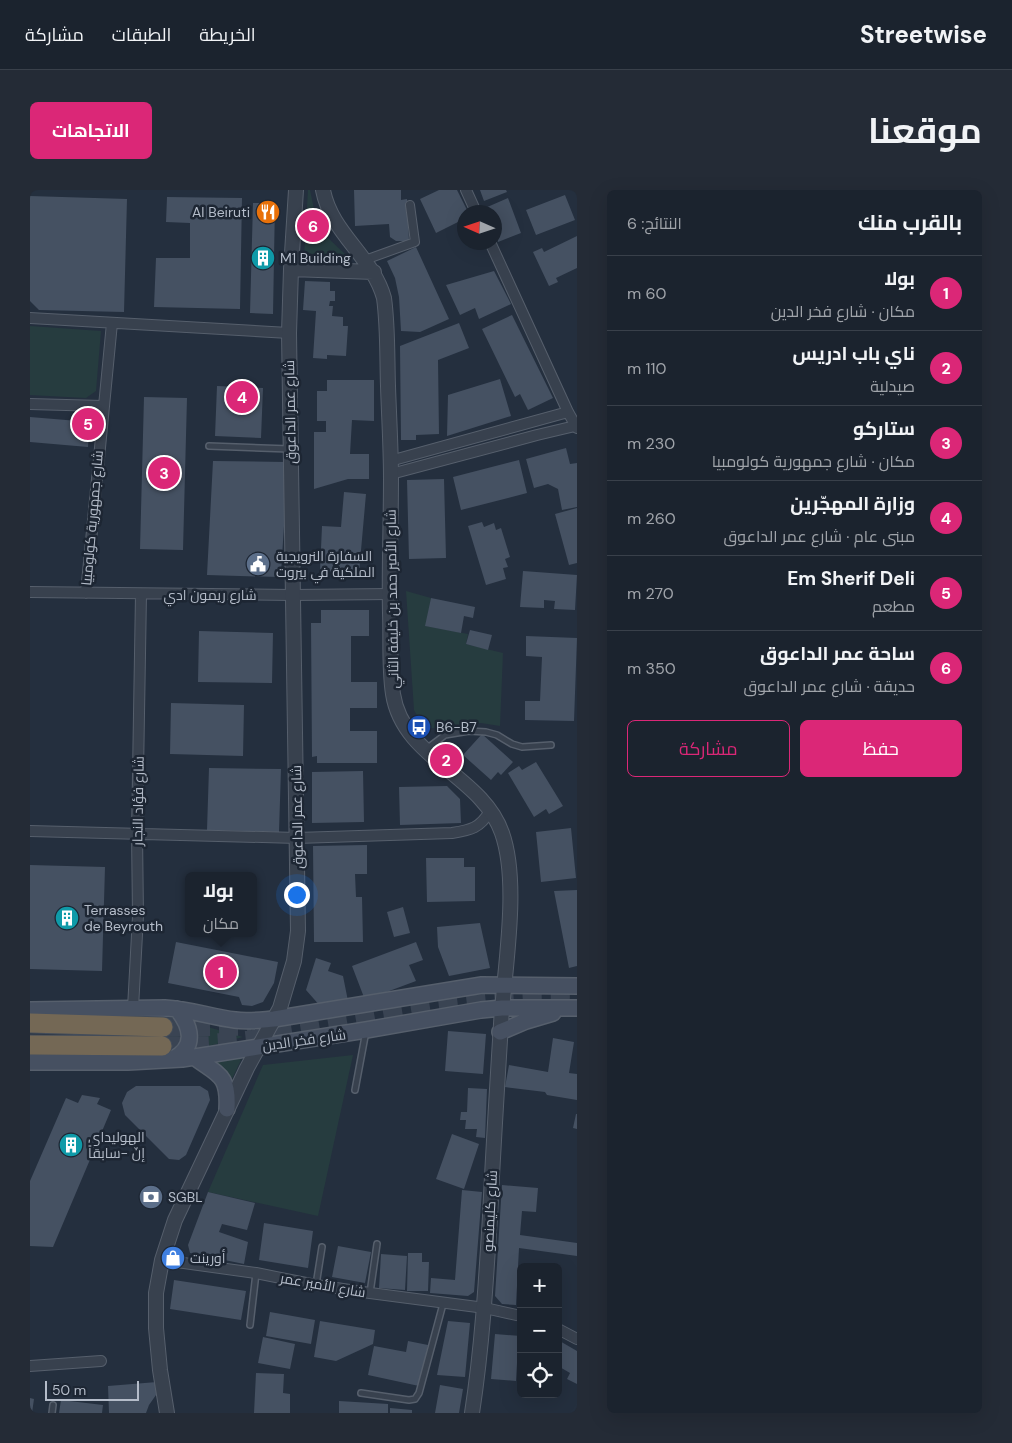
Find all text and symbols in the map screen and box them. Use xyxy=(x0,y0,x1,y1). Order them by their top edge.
text: Streetwise xyxy=(860,19,987,50)
text: مشاركة xyxy=(25,23,84,47)
text: الطبقات xyxy=(112,23,171,47)
text: الخريطة xyxy=(199,23,256,47)
button: الاتجاهات xyxy=(30,102,152,159)
text: موقعنا xyxy=(868,108,982,154)
restaurant icon: Al Beiruti xyxy=(255,199,281,225)
place label: Al Beiruti xyxy=(192,203,250,221)
north arrow xyxy=(457,205,502,250)
pin: 6 xyxy=(297,207,329,245)
text: بالقرب منك xyxy=(858,209,962,237)
text: النتائج: 6 xyxy=(627,213,682,234)
building icon: M1 Building xyxy=(250,245,276,271)
place label: M1 Building xyxy=(280,249,351,267)
text: بولا xyxy=(884,266,915,291)
text: 60 m xyxy=(627,283,667,304)
text: 1 xyxy=(943,283,949,304)
text: مكان · شارع فخر الدين xyxy=(771,301,915,322)
text: ناي باب ادريس xyxy=(793,341,915,366)
text: 110 m xyxy=(627,358,666,379)
text: 2 xyxy=(941,358,951,379)
street label: شارع عمر الداعوق xyxy=(280,360,300,464)
text: صيدلية xyxy=(870,376,915,397)
pin: 4 xyxy=(226,378,258,416)
pin: 5 xyxy=(72,405,104,443)
text: ستاركو xyxy=(853,416,915,441)
text: 230 m xyxy=(627,433,675,454)
text: 3 xyxy=(941,433,951,454)
street label: شارع جمهورية كولومبيا xyxy=(77,450,107,586)
text: مكان · شارع جمهورية كولومبيا xyxy=(712,451,915,472)
pin: 3 xyxy=(148,454,180,492)
text: وزارة المهجّرين xyxy=(790,491,915,516)
text: 260 m xyxy=(627,508,676,529)
text: 4 xyxy=(941,508,951,529)
street label: شارع الأمير حمد بن خليفة الثاني xyxy=(381,509,406,689)
text: مبنى عام · شارع عمر الداعوق xyxy=(723,526,915,547)
place label: السفارة النرويجية الملكية في بيروت xyxy=(276,547,375,584)
public building icon: السفارة النرويجية الملكية في بيروت xyxy=(245,551,271,577)
text: Em Sherif Deli xyxy=(787,566,915,591)
text: 270 m xyxy=(627,583,674,604)
text: 5 xyxy=(941,583,951,604)
street label: شارع ريمون ادي xyxy=(163,586,257,607)
text: مطعم xyxy=(872,596,915,617)
text: ساحة عمر الداعوق xyxy=(760,641,915,666)
text: 350 m xyxy=(627,658,676,679)
text: 6 xyxy=(941,658,951,679)
text: حديقة · شارع عمر الداعوق xyxy=(743,676,915,697)
bus stop icon: B6-B7 xyxy=(406,714,432,740)
place label: B6-B7 xyxy=(436,718,477,736)
button: مشاركة xyxy=(627,720,790,777)
button: حفظ xyxy=(800,720,962,777)
pin: 2 xyxy=(430,741,462,779)
street label: شارع فؤاد النجار xyxy=(128,756,148,847)
street label: شارع عمر الداعوق xyxy=(287,765,307,869)
popup xyxy=(185,872,257,937)
text: بولا xyxy=(203,878,234,903)
your location xyxy=(284,882,310,908)
place label: Terrasses de Beyrouth xyxy=(84,901,163,935)
building icon: Terrasses de Beyrouth xyxy=(54,905,80,931)
text: مكان xyxy=(203,913,239,934)
pin: 1 xyxy=(205,953,237,991)
street label: شارع فخر الدين xyxy=(261,1025,347,1055)
place label: الهوليداي إنّ -سابقاً xyxy=(88,1128,145,1162)
building icon: الهوليداي إنّ -سابقاً xyxy=(58,1132,84,1158)
street label: شارع كليمنصو xyxy=(479,1170,501,1252)
bank icon: SGBL xyxy=(138,1184,164,1210)
place label: SGBL xyxy=(168,1188,203,1206)
shop icon: أورينت xyxy=(160,1245,186,1271)
place label: أورينت xyxy=(190,1249,226,1267)
map controls xyxy=(517,1263,562,1398)
button: + xyxy=(517,1263,562,1308)
street label: شارع الأمير عمر xyxy=(278,1268,367,1301)
button: − xyxy=(517,1308,562,1353)
button: locate xyxy=(517,1353,562,1398)
scale bar xyxy=(45,1378,139,1401)
text: 50 m xyxy=(52,1381,86,1399)

